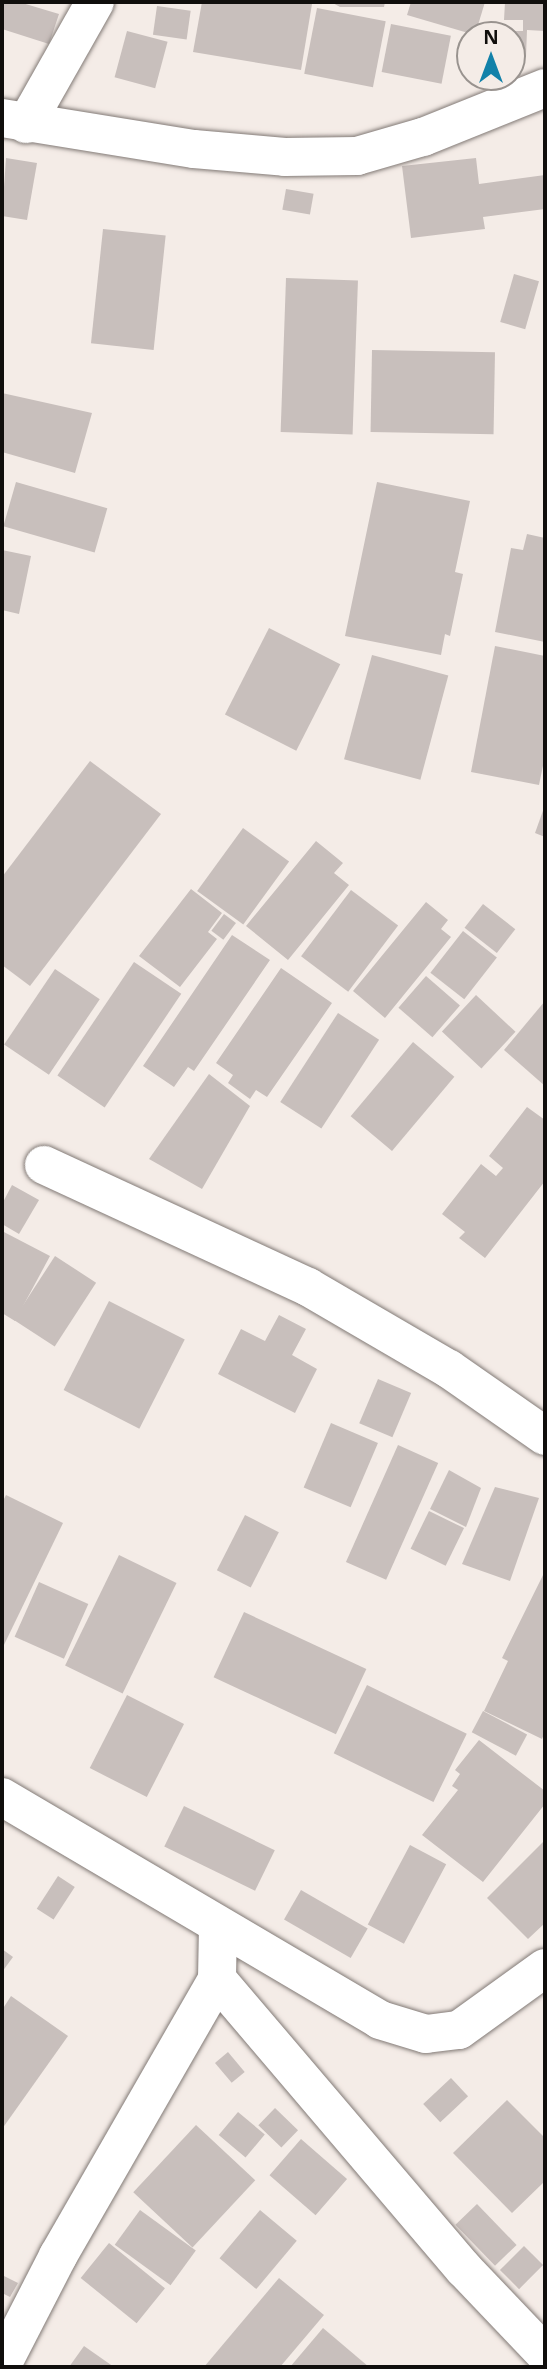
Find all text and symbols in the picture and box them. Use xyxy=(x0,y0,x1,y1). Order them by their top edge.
north arrow xyxy=(456,21,526,91)
text: N xyxy=(483,24,499,50)

